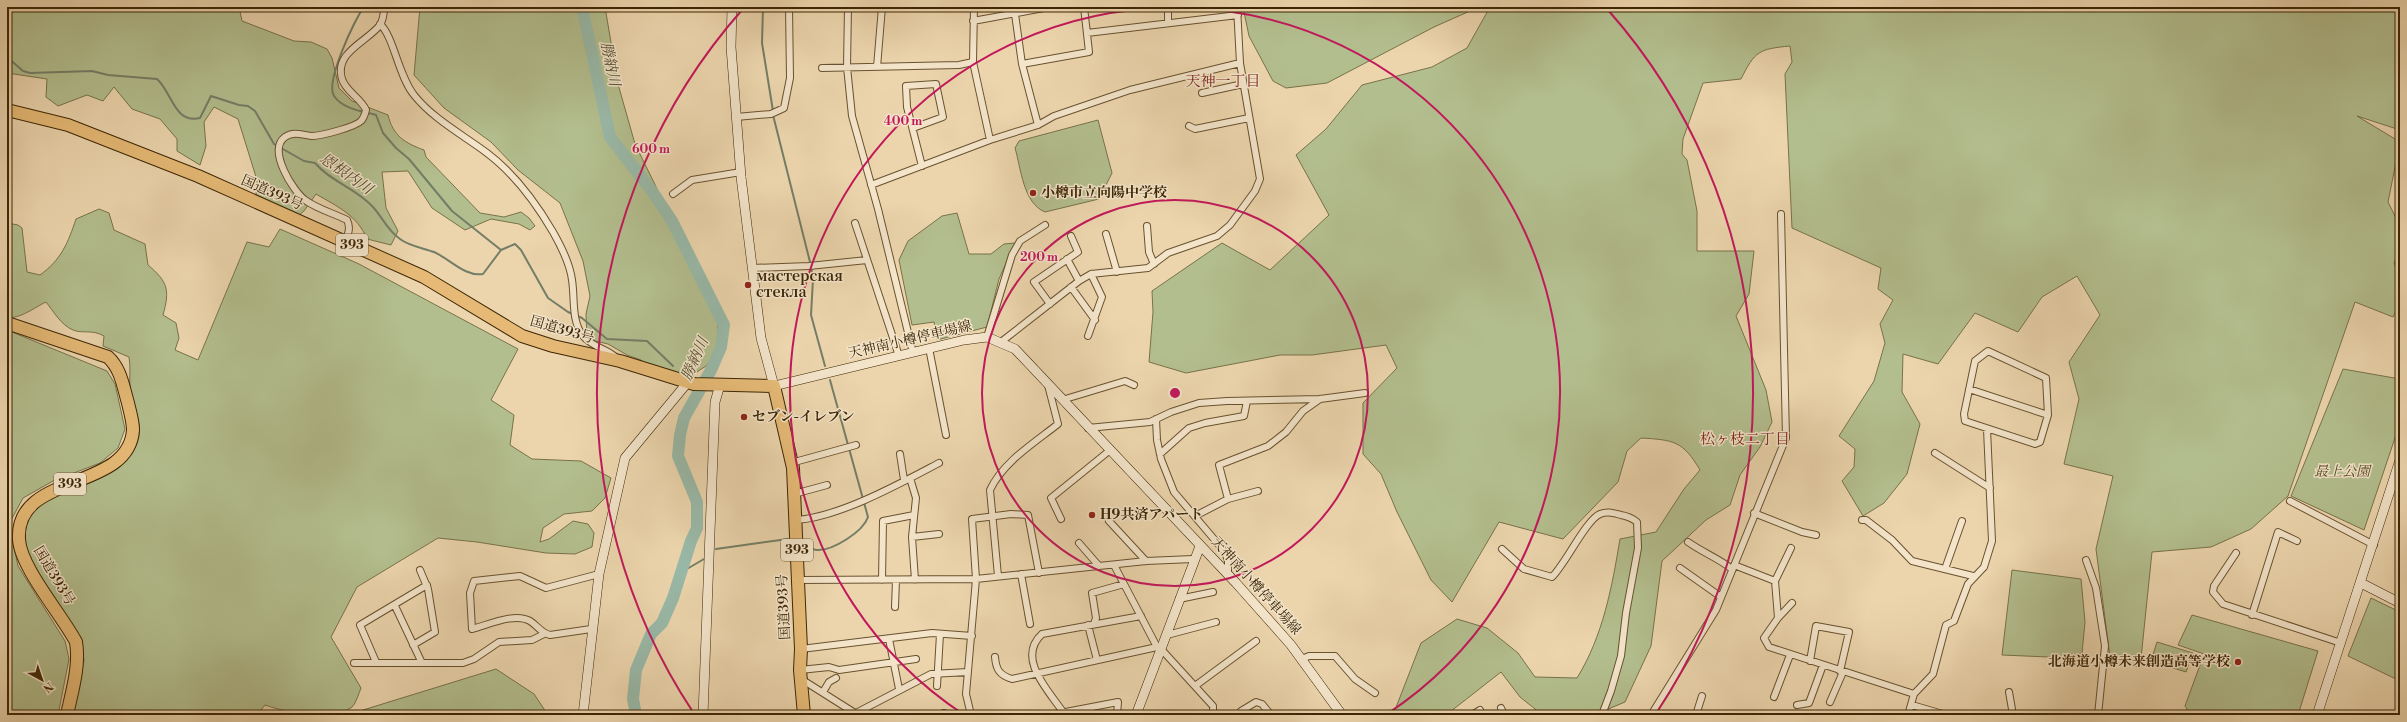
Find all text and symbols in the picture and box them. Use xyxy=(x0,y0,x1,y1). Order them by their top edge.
water label: 勝納川 xyxy=(596,40,624,90)
district label: 天神一丁目 xyxy=(1185,72,1261,91)
text: 400 m xyxy=(884,114,922,129)
text: 600 m xyxy=(632,142,670,157)
water label: 恩根内川 xyxy=(316,149,378,200)
street label: 国道393号 xyxy=(238,171,306,215)
place label: 小樽市立向陽中学校 xyxy=(1041,184,1167,202)
marker: 小樽市立向陽中学校 xyxy=(1028,188,1038,198)
road number: 393 xyxy=(336,234,368,256)
text: 200 m xyxy=(1020,250,1058,265)
place label: мастерская стекла xyxy=(756,268,843,302)
marker: мастерская стекла xyxy=(743,280,753,290)
street label: 国道393号 xyxy=(528,312,596,348)
street label: 天神南小樽停車場線 xyxy=(847,317,973,363)
water label: 勝納川 xyxy=(677,333,714,383)
centre of rings xyxy=(1168,386,1182,400)
place label: セブン-イレブン xyxy=(752,408,854,426)
marker: セブン-イレブン xyxy=(739,412,749,422)
district label: 松ヶ枝二丁目 xyxy=(1700,430,1790,449)
park label: 最上公園 xyxy=(2314,463,2372,481)
road number: 393 xyxy=(54,473,86,495)
place label: H9共済アパート xyxy=(1100,506,1203,524)
marker: H9共済アパート xyxy=(1087,510,1097,520)
street label: 天神南小樽停車場線 xyxy=(1207,533,1305,639)
road number: 393 xyxy=(781,539,813,561)
street label: 国道393号 xyxy=(29,543,79,609)
street label: 国道393号 xyxy=(773,574,795,640)
place label: 北海道小樽未来創造高等学校 xyxy=(2048,653,2230,671)
marker: 北海道小樽未来創造高等学校 xyxy=(2233,657,2243,667)
north arrow xyxy=(22,660,62,700)
text: N xyxy=(40,679,56,695)

